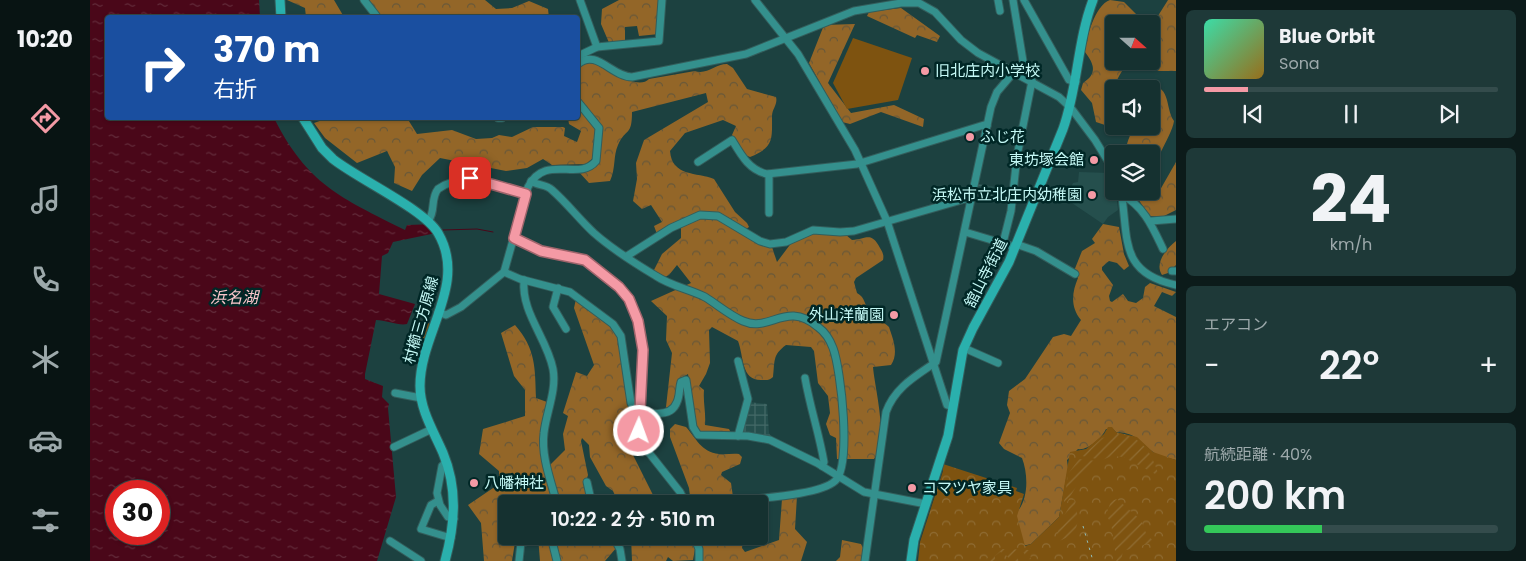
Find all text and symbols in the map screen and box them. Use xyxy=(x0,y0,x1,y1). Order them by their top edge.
north arrow xyxy=(1105,15,1160,70)
map controls xyxy=(1105,15,1160,200)
text: Blue Orbit xyxy=(1279,23,1375,50)
text: 10:20 xyxy=(17,24,73,55)
text: 370 m xyxy=(213,25,320,74)
icon: right xyxy=(130,35,195,100)
text: Sona xyxy=(1279,52,1320,75)
place label: 旧北庄内小学校 xyxy=(935,60,1040,81)
marker: 旧北庄内小学校 xyxy=(919,65,931,77)
text: 右折 xyxy=(213,74,257,105)
button: sound xyxy=(1105,80,1160,135)
icon: previous xyxy=(1239,100,1267,128)
icon: pause xyxy=(1337,100,1365,128)
icon: next xyxy=(1435,100,1463,128)
icon: directions xyxy=(28,101,63,136)
place label: ふじ花 xyxy=(980,126,1025,147)
marker: ふじ花 xyxy=(964,131,976,143)
button: layers xyxy=(1105,145,1160,200)
place label: 東坊塚会館 xyxy=(1009,149,1084,170)
marker: 東坊塚会館 xyxy=(1088,154,1100,166)
text: 24 xyxy=(1310,154,1392,245)
pin xyxy=(449,157,491,199)
icon: arrive xyxy=(456,164,484,192)
icon: music xyxy=(28,182,63,217)
place label: 浜松市立北庄内幼稚園 xyxy=(932,184,1082,205)
marker: 浜松市立北庄内幼稚園 xyxy=(1086,189,1098,201)
text: km/h xyxy=(1330,233,1372,256)
street label: 舘山寺街道 xyxy=(959,235,1012,311)
icon: phone xyxy=(28,262,63,297)
street label: 村櫛三方原線 xyxy=(398,274,443,366)
water label: 浜名湖 xyxy=(210,286,261,309)
place label: 外山洋蘭園 xyxy=(809,304,884,325)
marker: 外山洋蘭園 xyxy=(888,309,900,321)
text: エアコン xyxy=(1204,313,1268,336)
text: 22° xyxy=(1319,339,1379,392)
icon: climate xyxy=(28,342,63,377)
text: − xyxy=(1204,346,1219,385)
text: + xyxy=(1479,346,1498,385)
position arrow xyxy=(612,404,664,456)
icon: car xyxy=(28,423,63,458)
text: 航続距離 · 40% xyxy=(1204,443,1312,466)
text: 200 km xyxy=(1204,469,1346,522)
place label: 八幡神社 xyxy=(484,472,544,493)
marker: 八幡神社 xyxy=(468,477,480,489)
place label: コマツヤ家具 xyxy=(922,477,1012,498)
speed limit sign: 30 xyxy=(105,480,170,545)
marker: コマツヤ家具 xyxy=(906,482,918,494)
icon: filters xyxy=(28,503,63,538)
text: 10:22 · 2 分 · 510 m xyxy=(551,506,715,533)

